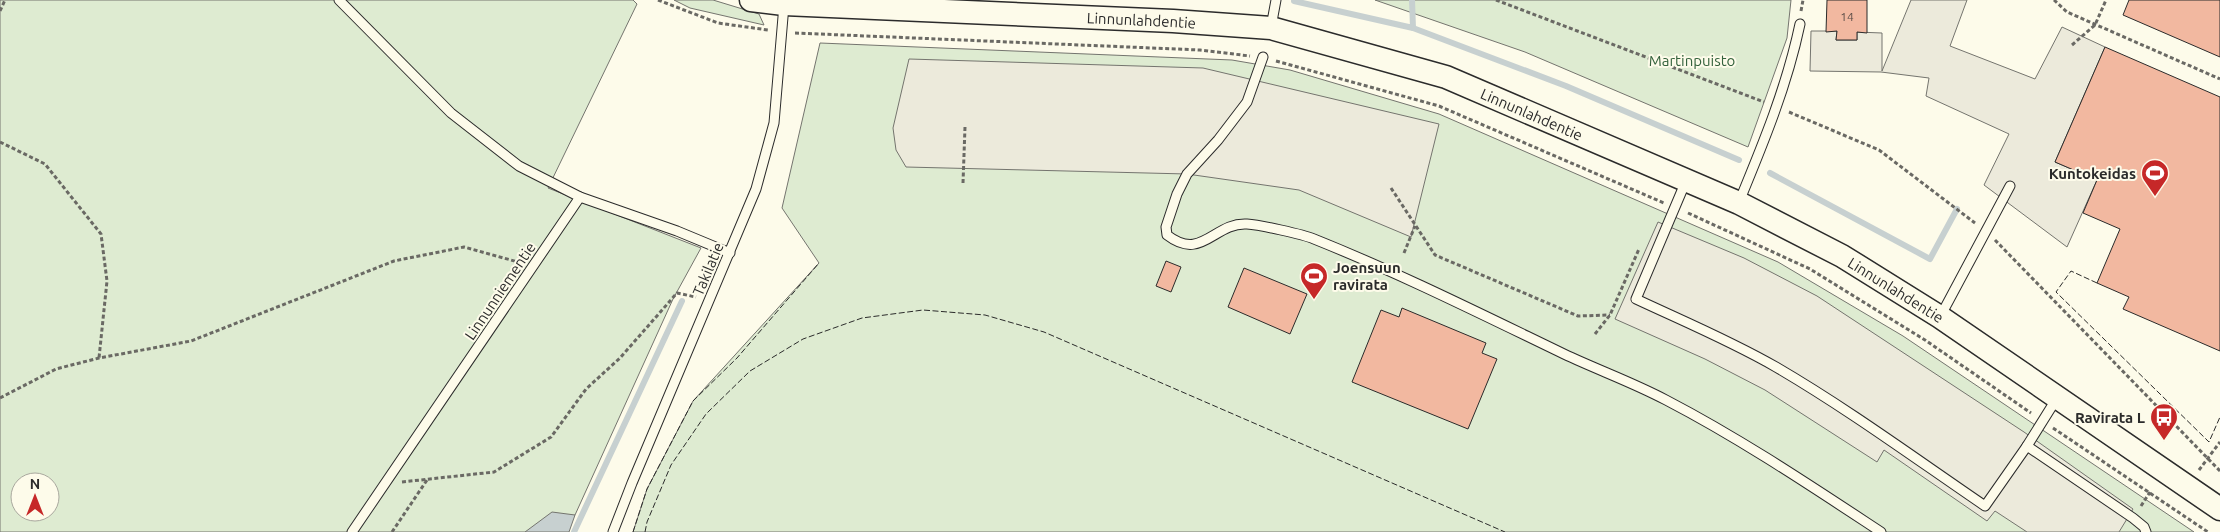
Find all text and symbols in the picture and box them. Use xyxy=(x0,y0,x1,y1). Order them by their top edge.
street label: Linnunlahdentie xyxy=(1086,9,1197,31)
house number: 14 xyxy=(1840,10,1854,23)
park label: Martinpuisto xyxy=(1649,52,1735,69)
street label: Linnunlahdentie xyxy=(1478,84,1585,143)
sports icon: Kuntokeidas xyxy=(2140,158,2170,197)
place label: Kuntokeidas xyxy=(2049,165,2136,182)
street label: Linnunniementie xyxy=(461,239,539,343)
street label: Takilatie xyxy=(689,240,727,298)
street label: Linnunlahdentie xyxy=(1845,254,1947,326)
place label: Joensuun ravirata xyxy=(1333,259,1401,293)
sports icon: Joensuun ravirata xyxy=(1299,261,1329,300)
bus stop icon: Ravirata L xyxy=(2149,402,2179,441)
place label: Ravirata L xyxy=(2075,409,2145,426)
north arrow xyxy=(10,472,60,522)
text: N xyxy=(30,476,40,492)

